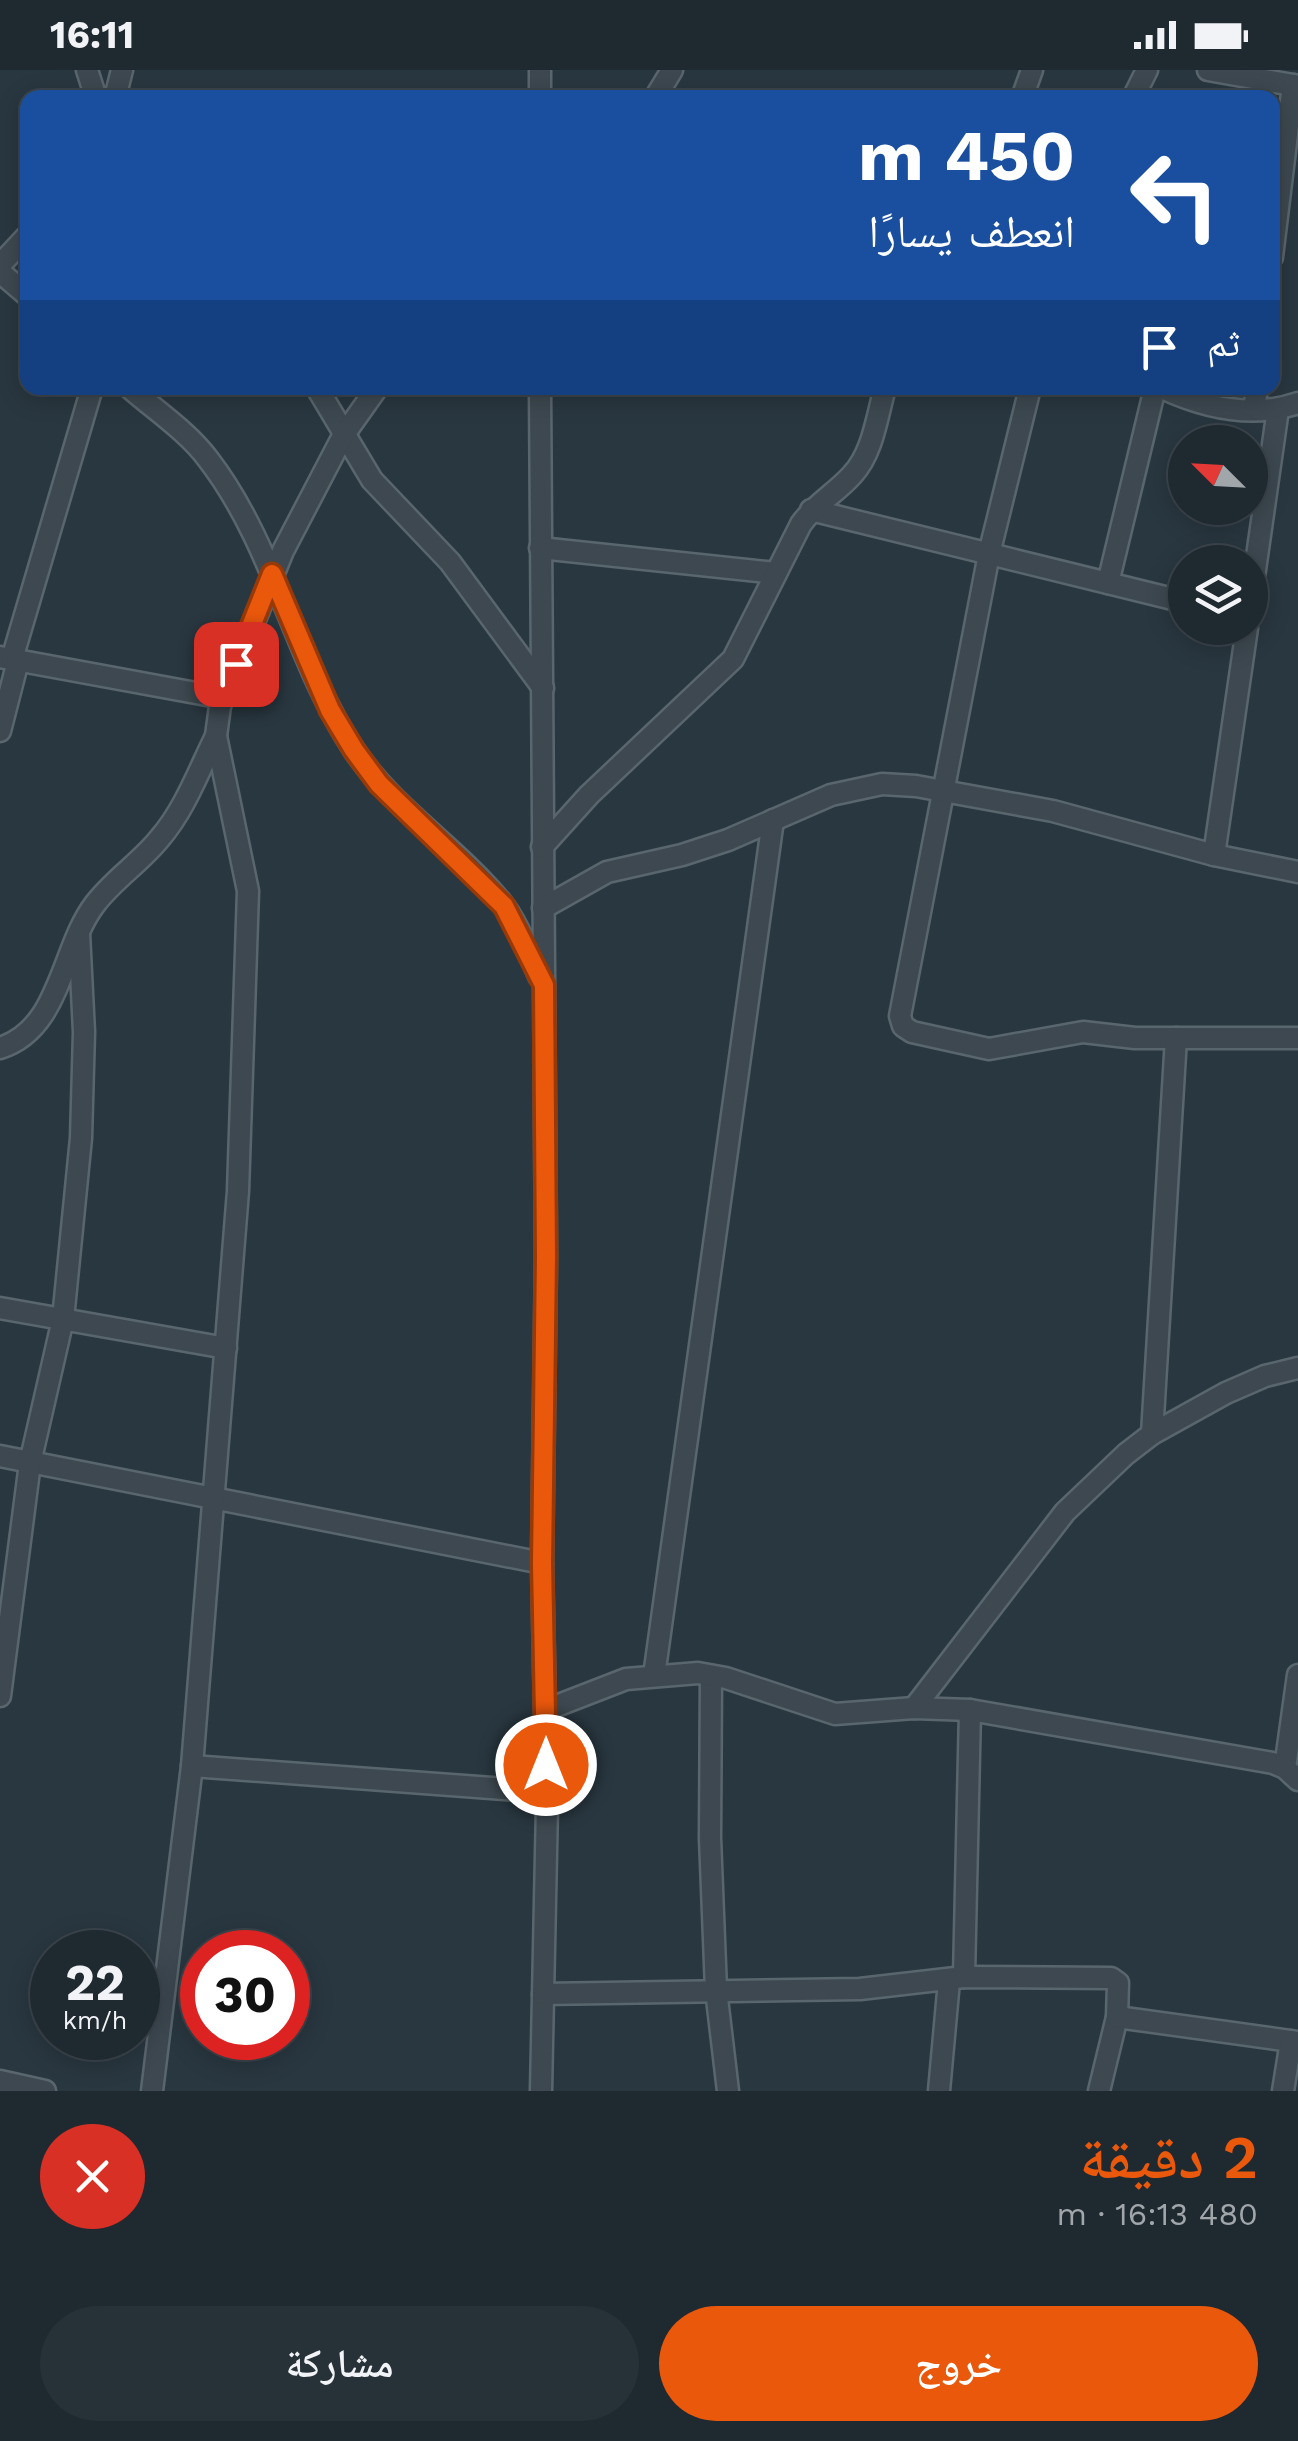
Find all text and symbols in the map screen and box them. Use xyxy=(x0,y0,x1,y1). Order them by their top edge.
text: 16:11 xyxy=(50,13,134,57)
text: 450 m xyxy=(858,115,1075,197)
icon: left xyxy=(1110,130,1240,260)
text: انعطف يسارًا xyxy=(868,205,1075,258)
icon: arrive xyxy=(1132,320,1187,375)
text: ثم xyxy=(1207,321,1240,365)
north arrow xyxy=(1168,425,1268,525)
map controls xyxy=(1168,425,1268,645)
button: layers xyxy=(1168,545,1268,645)
pin xyxy=(194,622,279,707)
icon: arrive xyxy=(209,637,264,692)
position arrow xyxy=(494,1713,598,1817)
speed limit sign: 30 xyxy=(180,1930,310,2060)
text: 22 xyxy=(65,1953,125,2012)
text: km/h xyxy=(63,2006,127,2035)
text: 2 دقيقة xyxy=(1079,2122,1258,2193)
button: close xyxy=(40,2124,145,2229)
text: 480 m · 16:13 xyxy=(1056,2195,1258,2233)
button: مشاركة xyxy=(40,2306,639,2421)
button: خروج xyxy=(659,2306,1258,2421)

